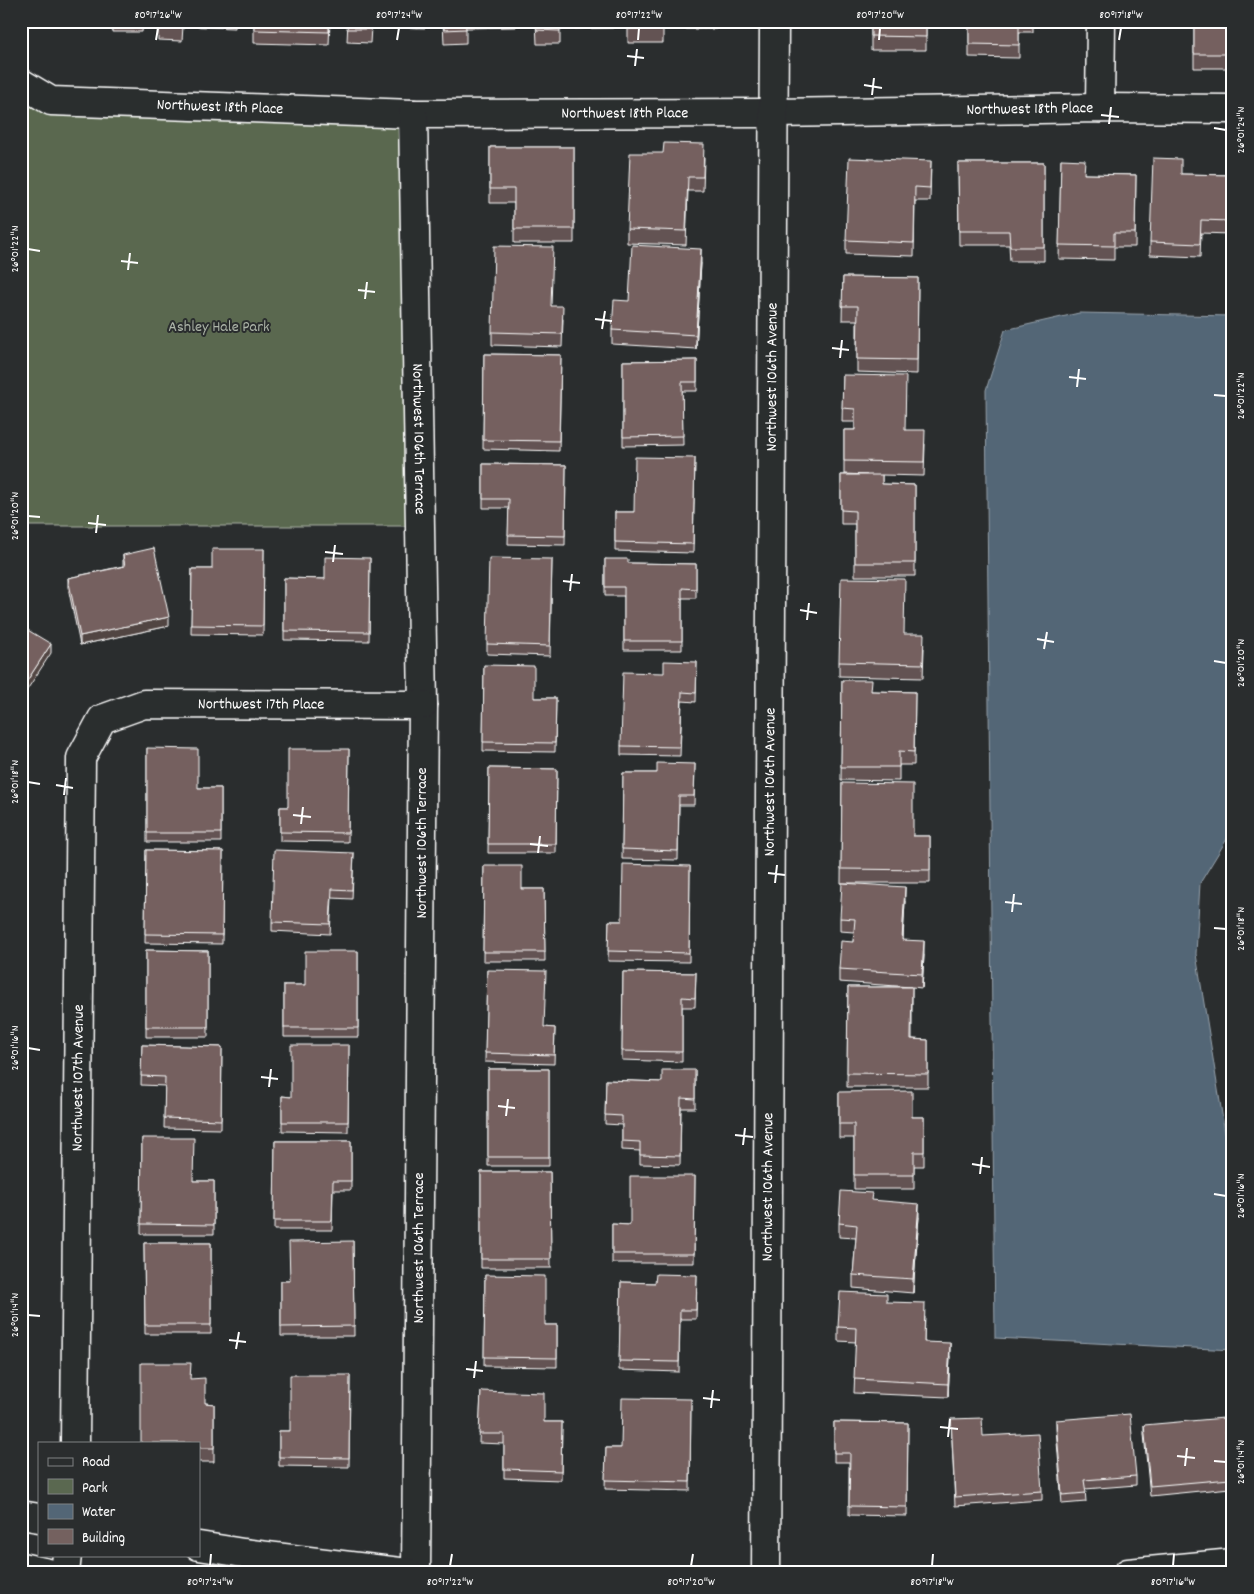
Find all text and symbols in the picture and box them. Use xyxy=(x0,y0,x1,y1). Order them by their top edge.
text: 80°17'26"W xyxy=(134,7,182,24)
text: 80°17'24"W xyxy=(376,7,422,24)
text: 80°17'22"W xyxy=(616,7,662,24)
text: 80°17'20"W xyxy=(856,7,904,24)
text: 80°17'18"W xyxy=(1099,7,1143,24)
street label: Northwest 18th Place xyxy=(156,93,284,121)
street label: Northwest 18th Place xyxy=(966,97,1093,122)
street label: Northwest 18th Place xyxy=(561,102,688,125)
text: 26°01'24"N xyxy=(1233,106,1250,153)
text: 26°01'22"N xyxy=(7,225,24,273)
street label: Northwest 106th Avenue xyxy=(760,303,784,451)
park label: Ashley Hale Park xyxy=(168,316,270,339)
street label: Northwest 106th Terrace xyxy=(406,363,431,515)
text: 26°01'22"N xyxy=(1233,372,1250,420)
text: 26°01'20"N xyxy=(7,492,24,540)
text: 26°01'20"N xyxy=(1233,639,1250,687)
street label: Northwest 17th Place xyxy=(198,693,324,716)
street label: Northwest 106th Avenue xyxy=(758,708,782,856)
text: 26°01'18"N xyxy=(7,760,24,804)
street label: Northwest 106th Terrace xyxy=(411,767,434,919)
text: 26°01'18"N xyxy=(1233,907,1250,951)
street label: Northwest 107th Avenue xyxy=(66,1004,90,1152)
text: 26°01'16"N xyxy=(7,1025,24,1071)
street label: Northwest 106th Avenue xyxy=(756,1113,780,1261)
street label: Northwest 106th Terrace xyxy=(408,1172,431,1324)
text: 26°01'16"N xyxy=(1233,1173,1250,1219)
text: 26°01'14"N xyxy=(7,1293,24,1337)
text: 26°01'14"N xyxy=(1233,1440,1250,1484)
legend xyxy=(38,1442,200,1556)
text: Road xyxy=(82,1452,110,1474)
text: Park xyxy=(82,1478,108,1500)
text: Water xyxy=(82,1502,116,1524)
text: Building xyxy=(82,1528,125,1550)
text: 80°17'24"W xyxy=(187,1574,233,1591)
text: 80°17'22"W xyxy=(427,1574,473,1591)
text: 80°17'20"W xyxy=(667,1574,715,1591)
text: 80°17'18"W xyxy=(910,1574,954,1591)
text: 80°17'16"W xyxy=(1151,1574,1195,1591)

